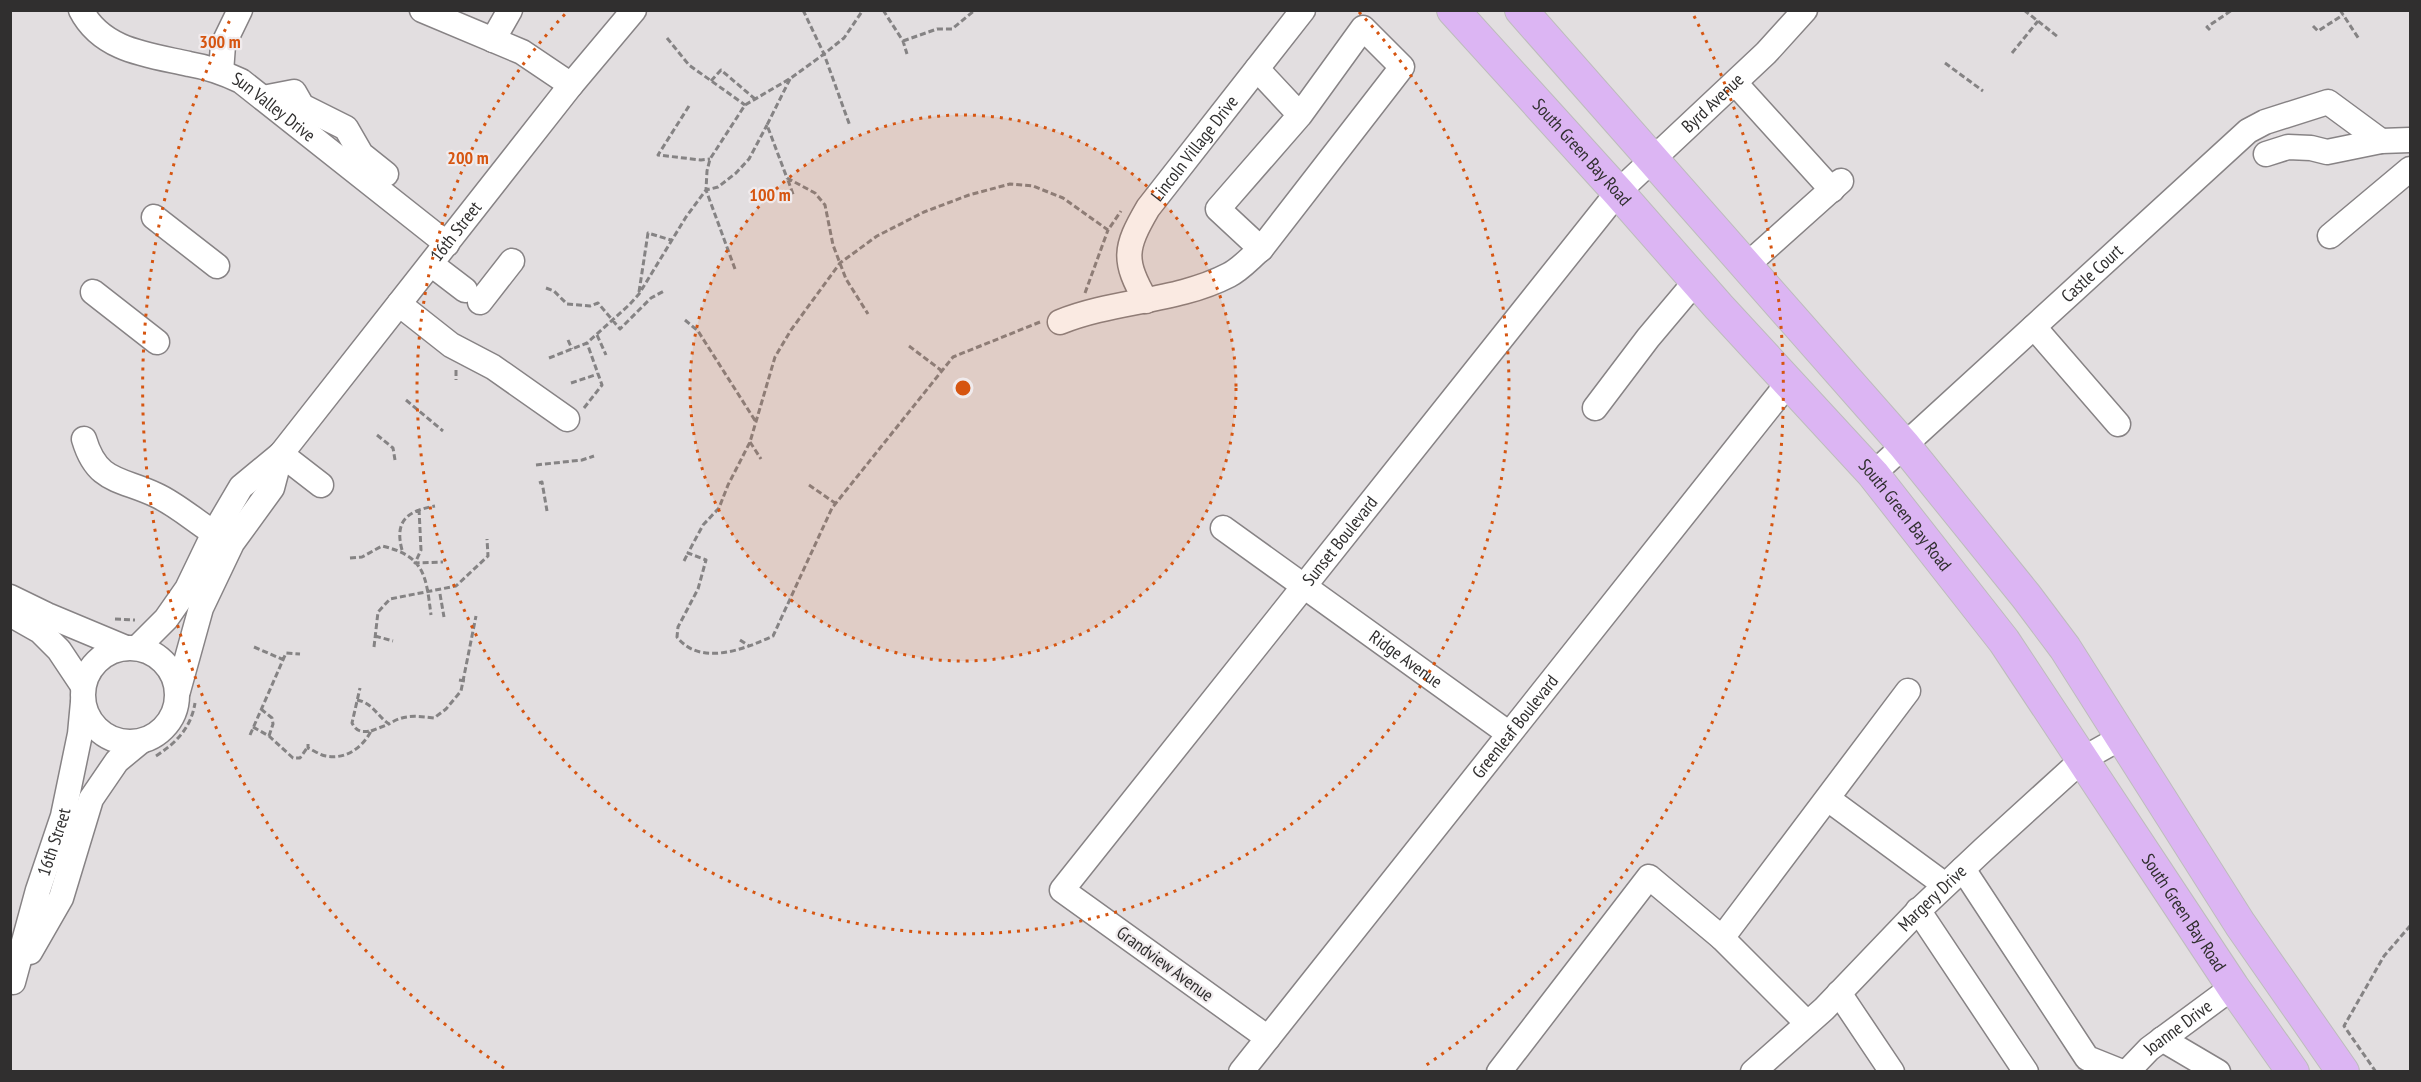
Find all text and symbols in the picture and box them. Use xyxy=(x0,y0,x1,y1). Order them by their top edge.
text: 300 m xyxy=(199,30,241,53)
street label: Sun Valley Drive xyxy=(229,67,320,147)
street label: Byrd Avenue xyxy=(1676,68,1748,137)
street label: Lincoln Village Drive xyxy=(1146,91,1243,206)
street label: South Green Bay Road xyxy=(1528,94,1637,210)
text: 200 m xyxy=(447,146,489,169)
text: 100 m xyxy=(749,183,791,206)
street label: 16th Street xyxy=(425,196,486,266)
street label: Castle Court xyxy=(2056,239,2127,307)
centre of rings xyxy=(953,378,973,398)
street label: South Green Bay Road xyxy=(1854,454,1957,576)
street label: Sunset Boulevard xyxy=(1297,491,1382,590)
street label: Ridge Avenue xyxy=(1365,625,1447,693)
street label: Greenleaf Boulevard xyxy=(1467,670,1563,783)
street label: 16th Street xyxy=(32,806,75,879)
street label: South Green Bay Road xyxy=(2137,849,2232,976)
street label: Margery Drive xyxy=(1893,859,1971,936)
street label: Grandview Avenue xyxy=(1112,921,1218,1006)
street label: Joanne Drive xyxy=(2137,994,2216,1060)

